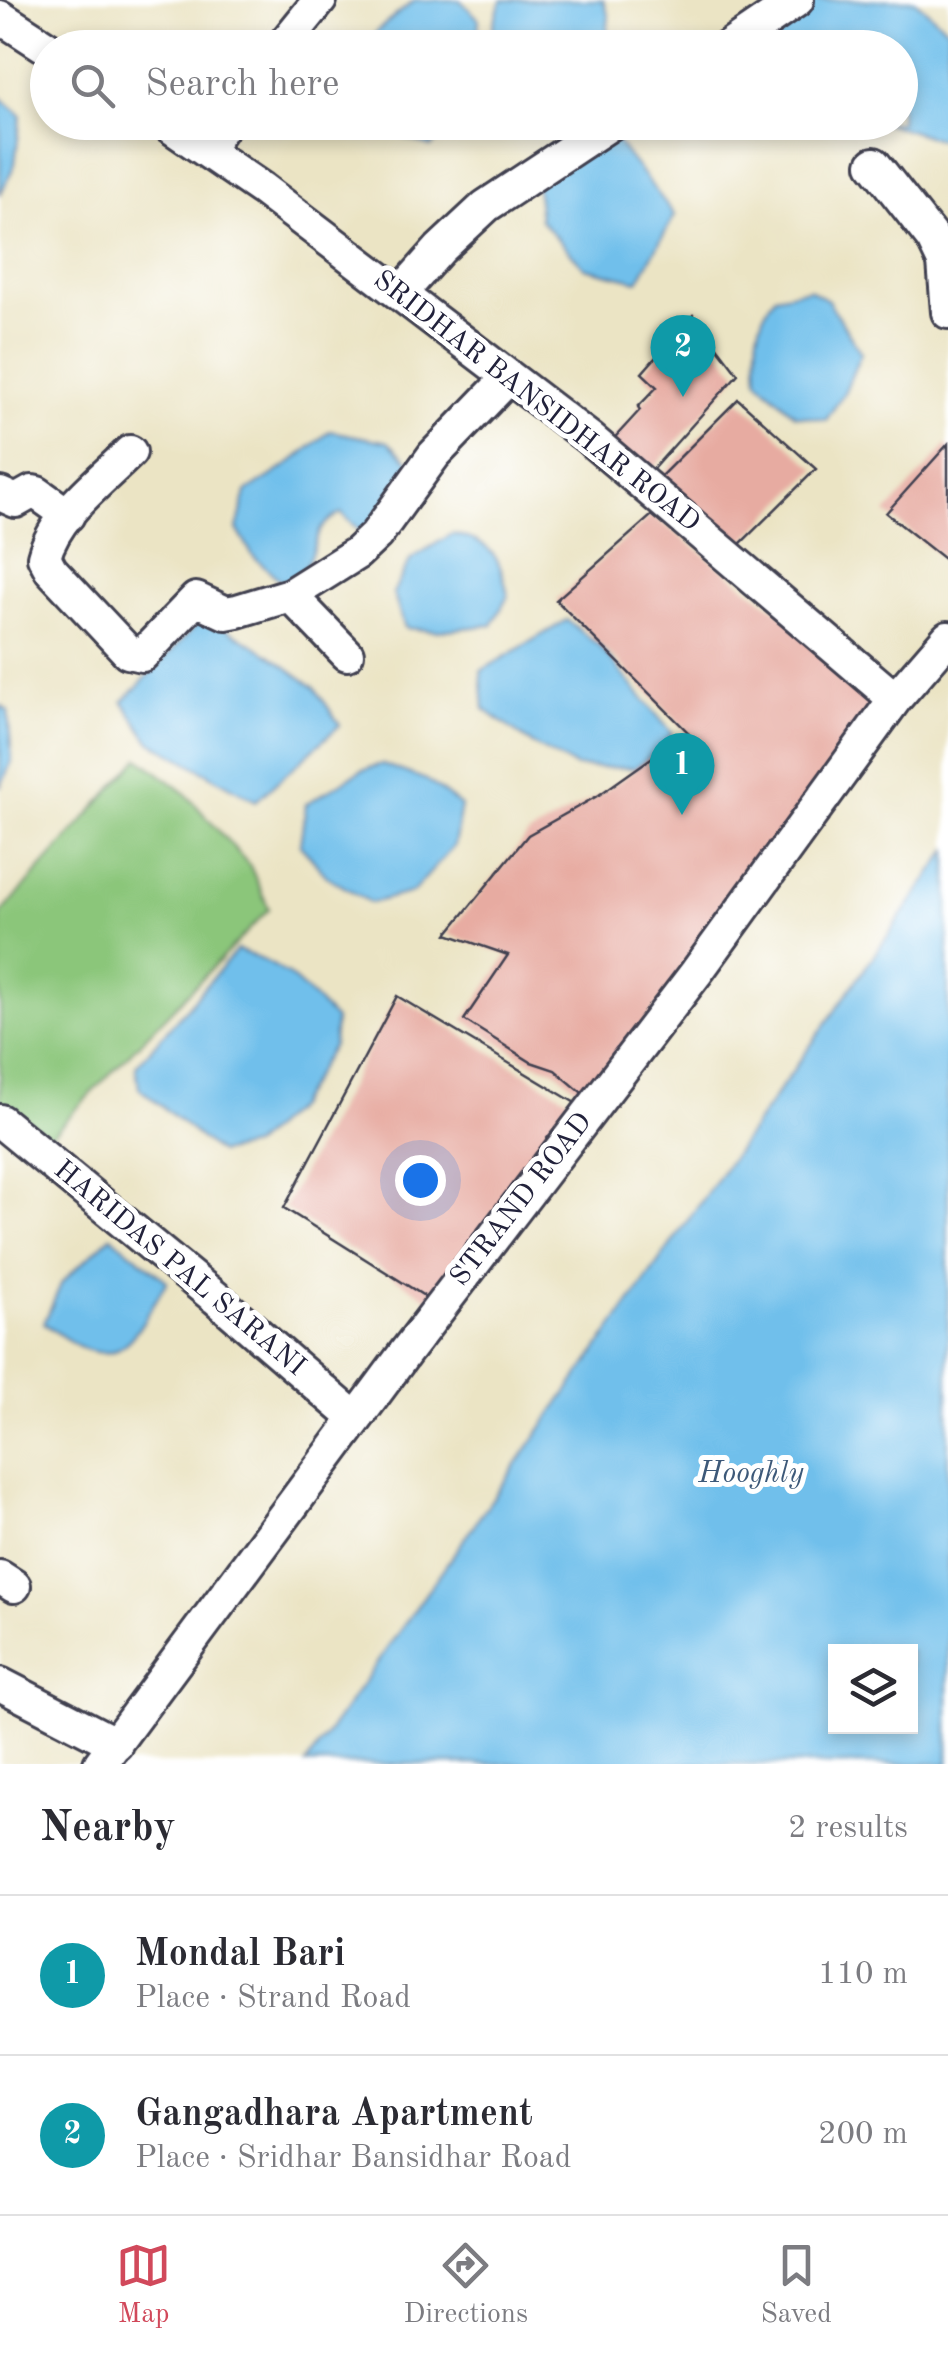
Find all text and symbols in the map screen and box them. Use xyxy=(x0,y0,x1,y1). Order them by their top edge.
search box xyxy=(30,30,918,140)
icon: search xyxy=(65,58,120,113)
text: Search here xyxy=(145,66,340,104)
street label: SRIDHAR BANSIDHAR ROAD xyxy=(368,266,704,538)
pin: 2 xyxy=(650,314,716,397)
pin: 1 xyxy=(650,732,714,815)
street label: STRAND ROAD xyxy=(446,1108,598,1292)
your location xyxy=(395,1155,446,1206)
street label: HARIDAS PAL SARANI xyxy=(48,1156,310,1382)
water label: Hooghly xyxy=(697,1459,804,1489)
map controls xyxy=(828,1644,918,1734)
button: layers xyxy=(828,1644,918,1734)
text: Nearby xyxy=(40,1808,176,1850)
text: 2 results xyxy=(788,1813,908,1845)
text: Mondal Bari xyxy=(135,1936,345,1974)
text: 1 xyxy=(63,1959,82,1991)
text: 110 m xyxy=(818,1959,908,1991)
text: Place · Strand Road xyxy=(135,1983,411,2015)
text: Gangadhara Apartment xyxy=(135,2096,533,2134)
text: 2 xyxy=(63,2119,82,2151)
text: 200 m xyxy=(818,2119,908,2151)
text: Place · Sridhar Bansidhar Road xyxy=(135,2143,571,2175)
tab: Map xyxy=(116,2238,171,2333)
tab: Directions xyxy=(404,2238,528,2333)
tab: Saved xyxy=(760,2238,832,2333)

